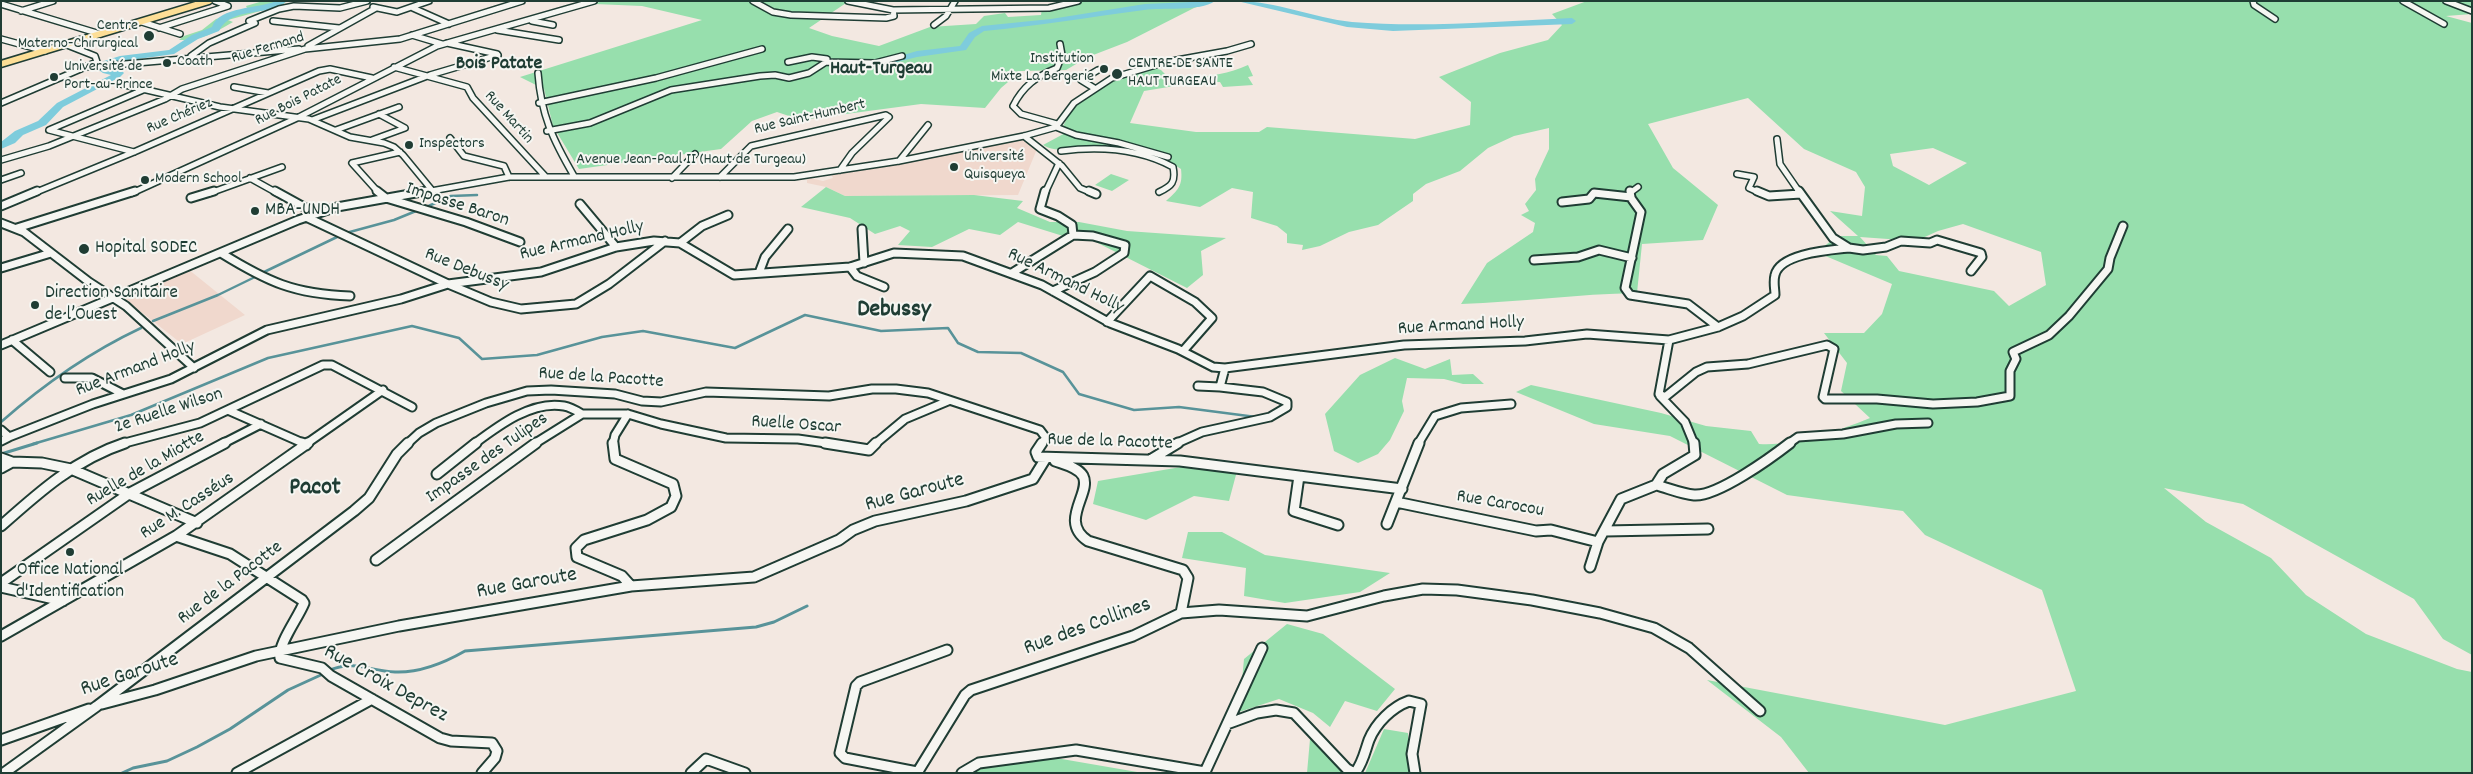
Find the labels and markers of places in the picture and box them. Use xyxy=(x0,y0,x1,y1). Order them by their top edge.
place label: Centre Materno-Chirurgical xyxy=(18,17,138,55)
marker: Centre Materno-Chirurgical xyxy=(142,29,156,43)
place label: Institution Mixte La Bergerie xyxy=(991,50,1094,88)
place label: Coath xyxy=(177,53,213,73)
place label: CENTRE DE SANTE HAUT TURGEAU xyxy=(1128,55,1233,93)
marker: Coath xyxy=(161,57,173,69)
place label: Université de Port-au-Prince xyxy=(64,58,153,96)
marker: Institution Mixte La Bergerie xyxy=(1098,63,1110,75)
marker: CENTRE DE SANTE HAUT TURGEAU xyxy=(1110,67,1124,81)
marker: Université de Port-au-Prince xyxy=(48,71,60,83)
place label: Inspectors xyxy=(419,135,485,155)
marker: Inspectors xyxy=(403,139,415,151)
place label: Université Quisqueya xyxy=(964,148,1025,186)
marker: Université Quisqueya xyxy=(948,161,960,173)
place label: Modern School xyxy=(155,170,242,190)
marker: Modern School xyxy=(139,174,151,186)
place label: MBA-UNDH xyxy=(265,200,340,222)
marker: MBA-UNDH xyxy=(249,205,261,217)
place label: Hopital SODEC xyxy=(95,238,197,260)
marker: Hopital SODEC xyxy=(77,242,91,256)
place label: Direction Sanitaire de l’Ouest xyxy=(45,283,178,327)
marker: Direction Sanitaire de l’Ouest xyxy=(29,299,41,311)
marker: Office National d'Identification xyxy=(64,546,76,558)
place label: Office National d'Identification xyxy=(16,560,124,604)

